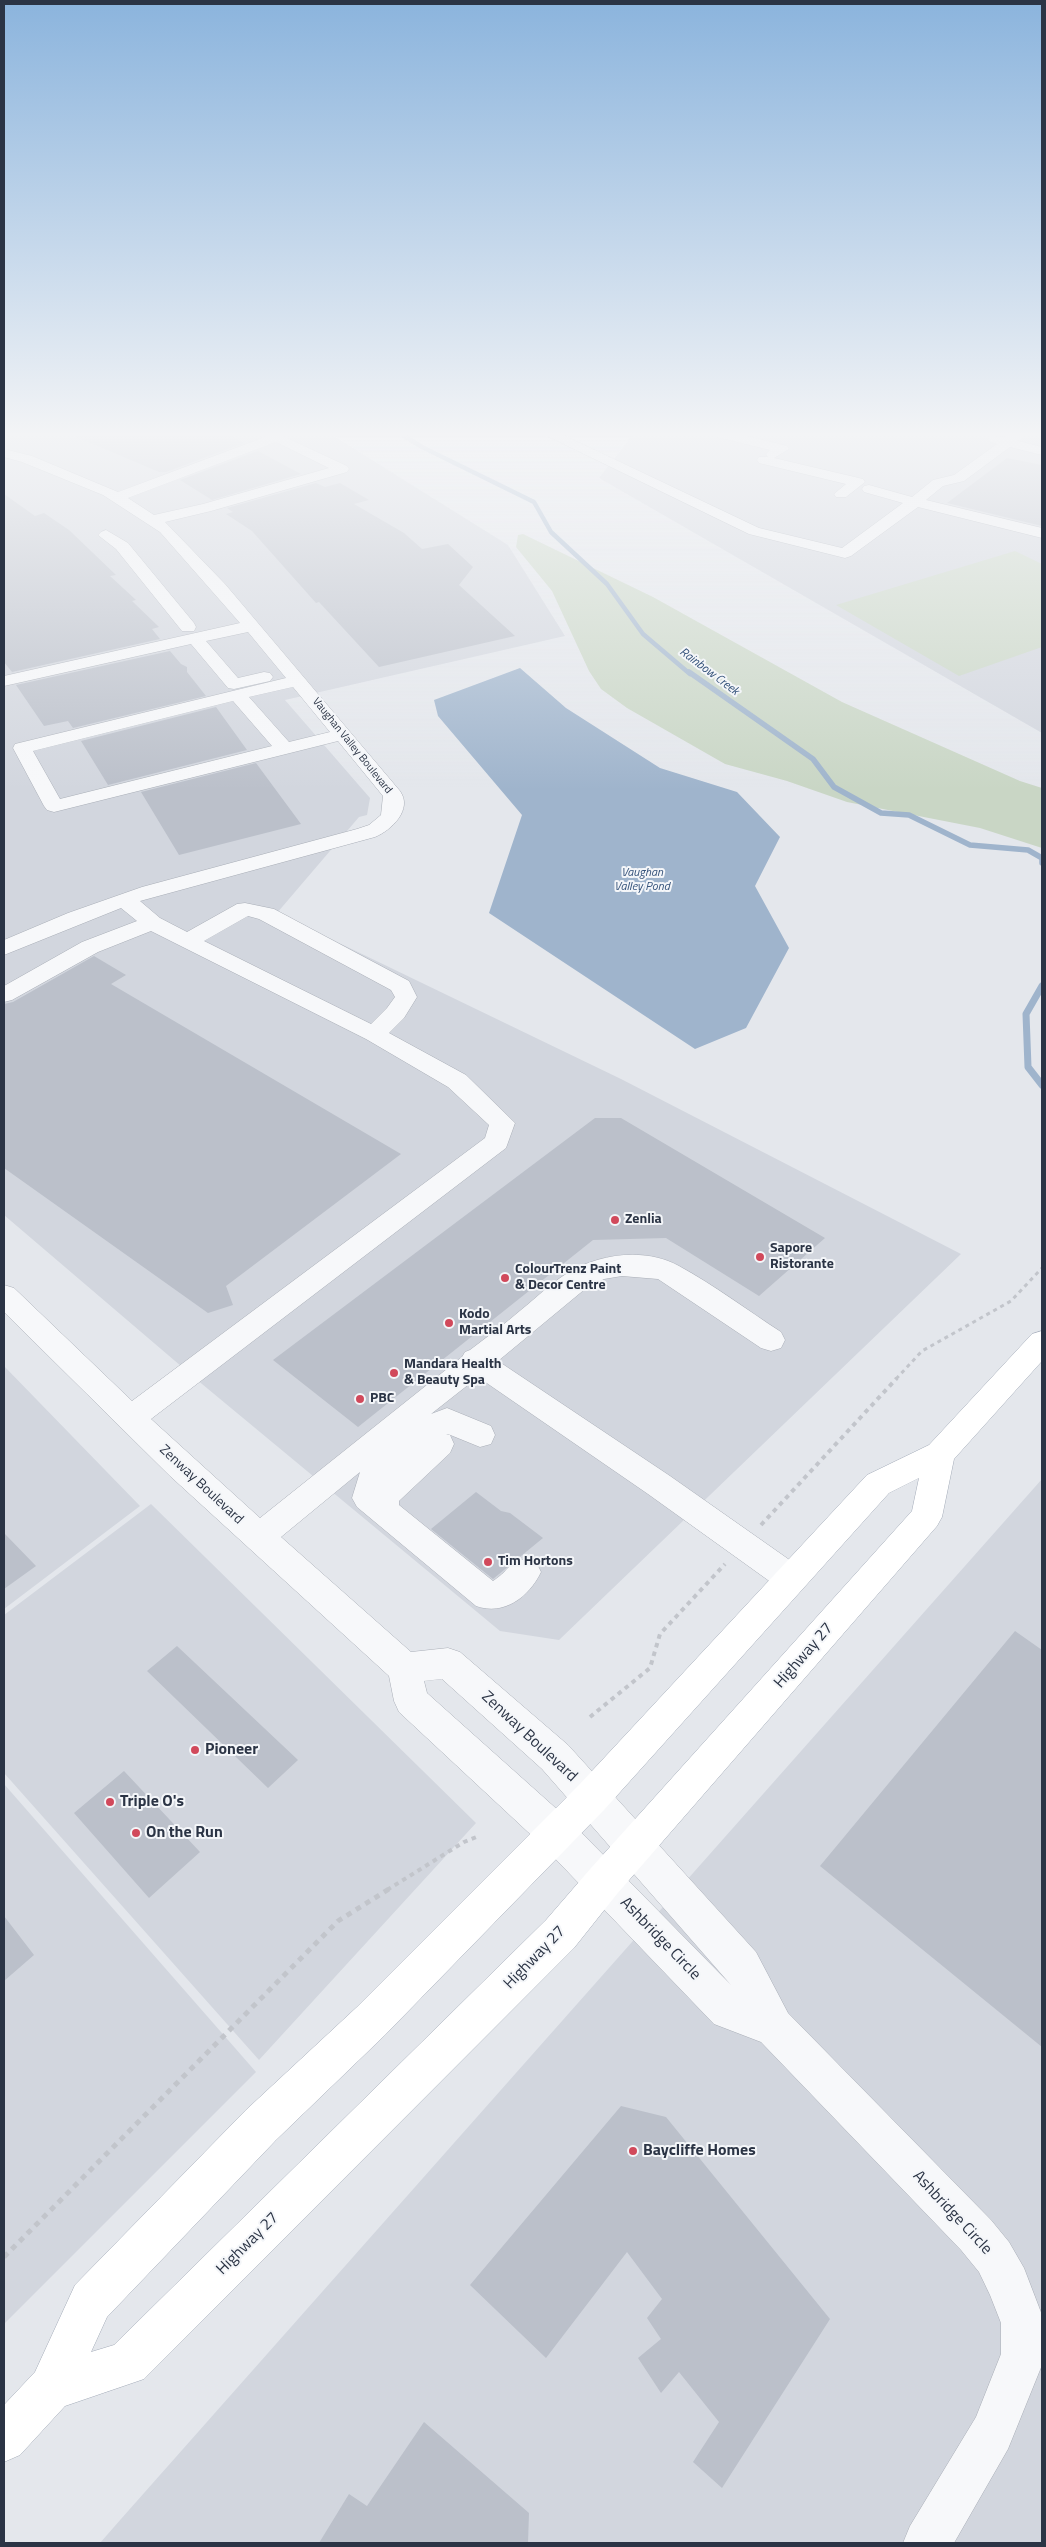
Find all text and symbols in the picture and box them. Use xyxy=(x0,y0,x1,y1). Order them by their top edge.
water label: Rainbow Creek xyxy=(677,645,741,699)
street label: Vaughan Valley Boulevard xyxy=(309,695,395,797)
water label: Vaughan Valley Pond xyxy=(614,866,670,894)
place label: Zenlia xyxy=(625,1212,662,1228)
marker: Zenlia xyxy=(609,1214,621,1226)
place label: Sapore Ristorante xyxy=(770,1241,834,1274)
marker: Sapore Ristorante xyxy=(754,1251,766,1263)
place label: ColourTrenz Paint & Decor Centre xyxy=(515,1262,621,1294)
marker: ColourTrenz Paint & Decor Centre xyxy=(499,1272,511,1284)
place label: Kodo Martial Arts xyxy=(459,1307,531,1340)
marker: Kodo Martial Arts xyxy=(443,1317,455,1329)
place label: Mandara Health & Beauty Spa xyxy=(404,1357,501,1390)
marker: Mandara Health & Beauty Spa xyxy=(388,1367,400,1379)
place label: PBC xyxy=(370,1391,394,1407)
marker: PBC xyxy=(354,1393,366,1405)
street label: Zenway Boulevard xyxy=(156,1442,246,1528)
place label: Tim Hortons xyxy=(498,1554,573,1570)
marker: Tim Hortons xyxy=(482,1556,494,1568)
street label: Highway 27 xyxy=(770,1619,838,1693)
street label: Zenway Boulevard xyxy=(477,1688,581,1786)
place label: Pioneer xyxy=(205,1740,258,1760)
marker: Pioneer xyxy=(189,1744,201,1756)
place label: Triple O's xyxy=(120,1792,184,1812)
marker: Triple O's xyxy=(104,1796,116,1808)
place label: On the Run xyxy=(146,1823,223,1843)
marker: On the Run xyxy=(130,1827,142,1839)
street label: Ashbridge Circle xyxy=(616,1894,704,1984)
street label: Highway 27 xyxy=(500,1922,570,1994)
place label: Baycliffe Homes xyxy=(643,2141,756,2161)
marker: Baycliffe Homes xyxy=(627,2145,639,2157)
street label: Ashbridge Circle xyxy=(908,2167,996,2259)
street label: Highway 27 xyxy=(213,2209,283,2279)

